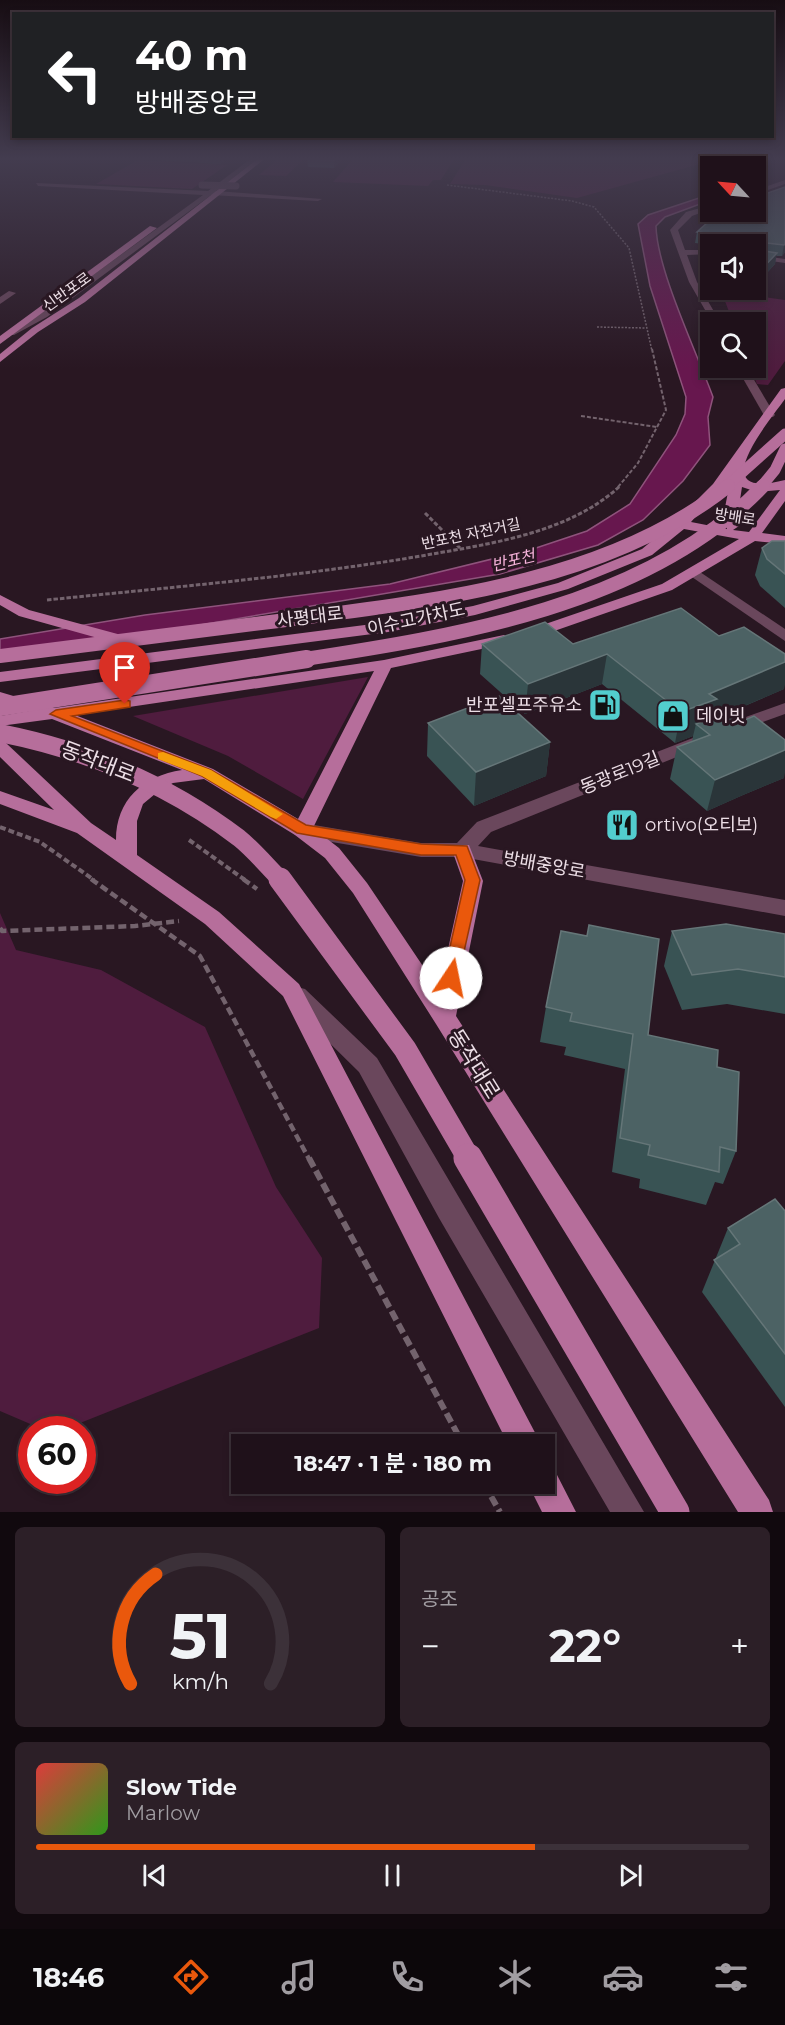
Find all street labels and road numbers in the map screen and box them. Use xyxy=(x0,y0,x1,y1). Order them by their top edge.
street label: 신반포로 xyxy=(39,268,95,316)
street label: 방배로 xyxy=(713,504,757,529)
street label: 반포천 자전거길 xyxy=(420,514,522,553)
street label: 이수고가차도 xyxy=(365,598,467,640)
street label: 사평대로 xyxy=(276,602,344,632)
street label: 동작대로 xyxy=(58,736,139,787)
street label: 동광로19길 xyxy=(577,747,663,799)
street label: 방배중앙로 xyxy=(501,847,587,883)
street label: 동작대로 xyxy=(443,1024,506,1103)

